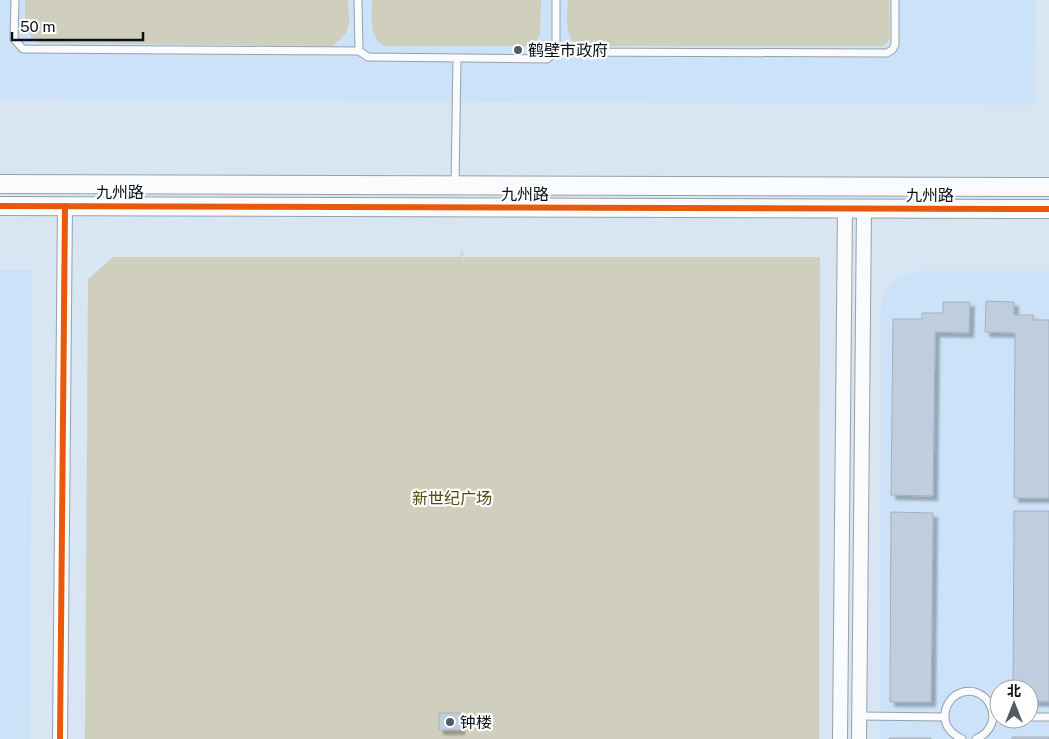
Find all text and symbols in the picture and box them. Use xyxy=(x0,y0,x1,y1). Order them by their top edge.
scale bar xyxy=(12,10,144,42)
text: 50 m xyxy=(20,18,55,35)
place label: 鹤壁市政府 xyxy=(528,41,608,60)
marker: 鹤壁市政府 xyxy=(512,44,524,56)
street label: 九州路 xyxy=(96,183,144,202)
street label: 九州路 xyxy=(501,185,549,204)
street label: 九州路 xyxy=(906,186,954,205)
park label: 新世纪广场 xyxy=(412,489,492,508)
north arrow xyxy=(989,679,1039,729)
text: 北 xyxy=(1007,683,1021,699)
place label: 钟楼 xyxy=(460,713,492,732)
marker: 钟楼 xyxy=(444,716,456,728)

